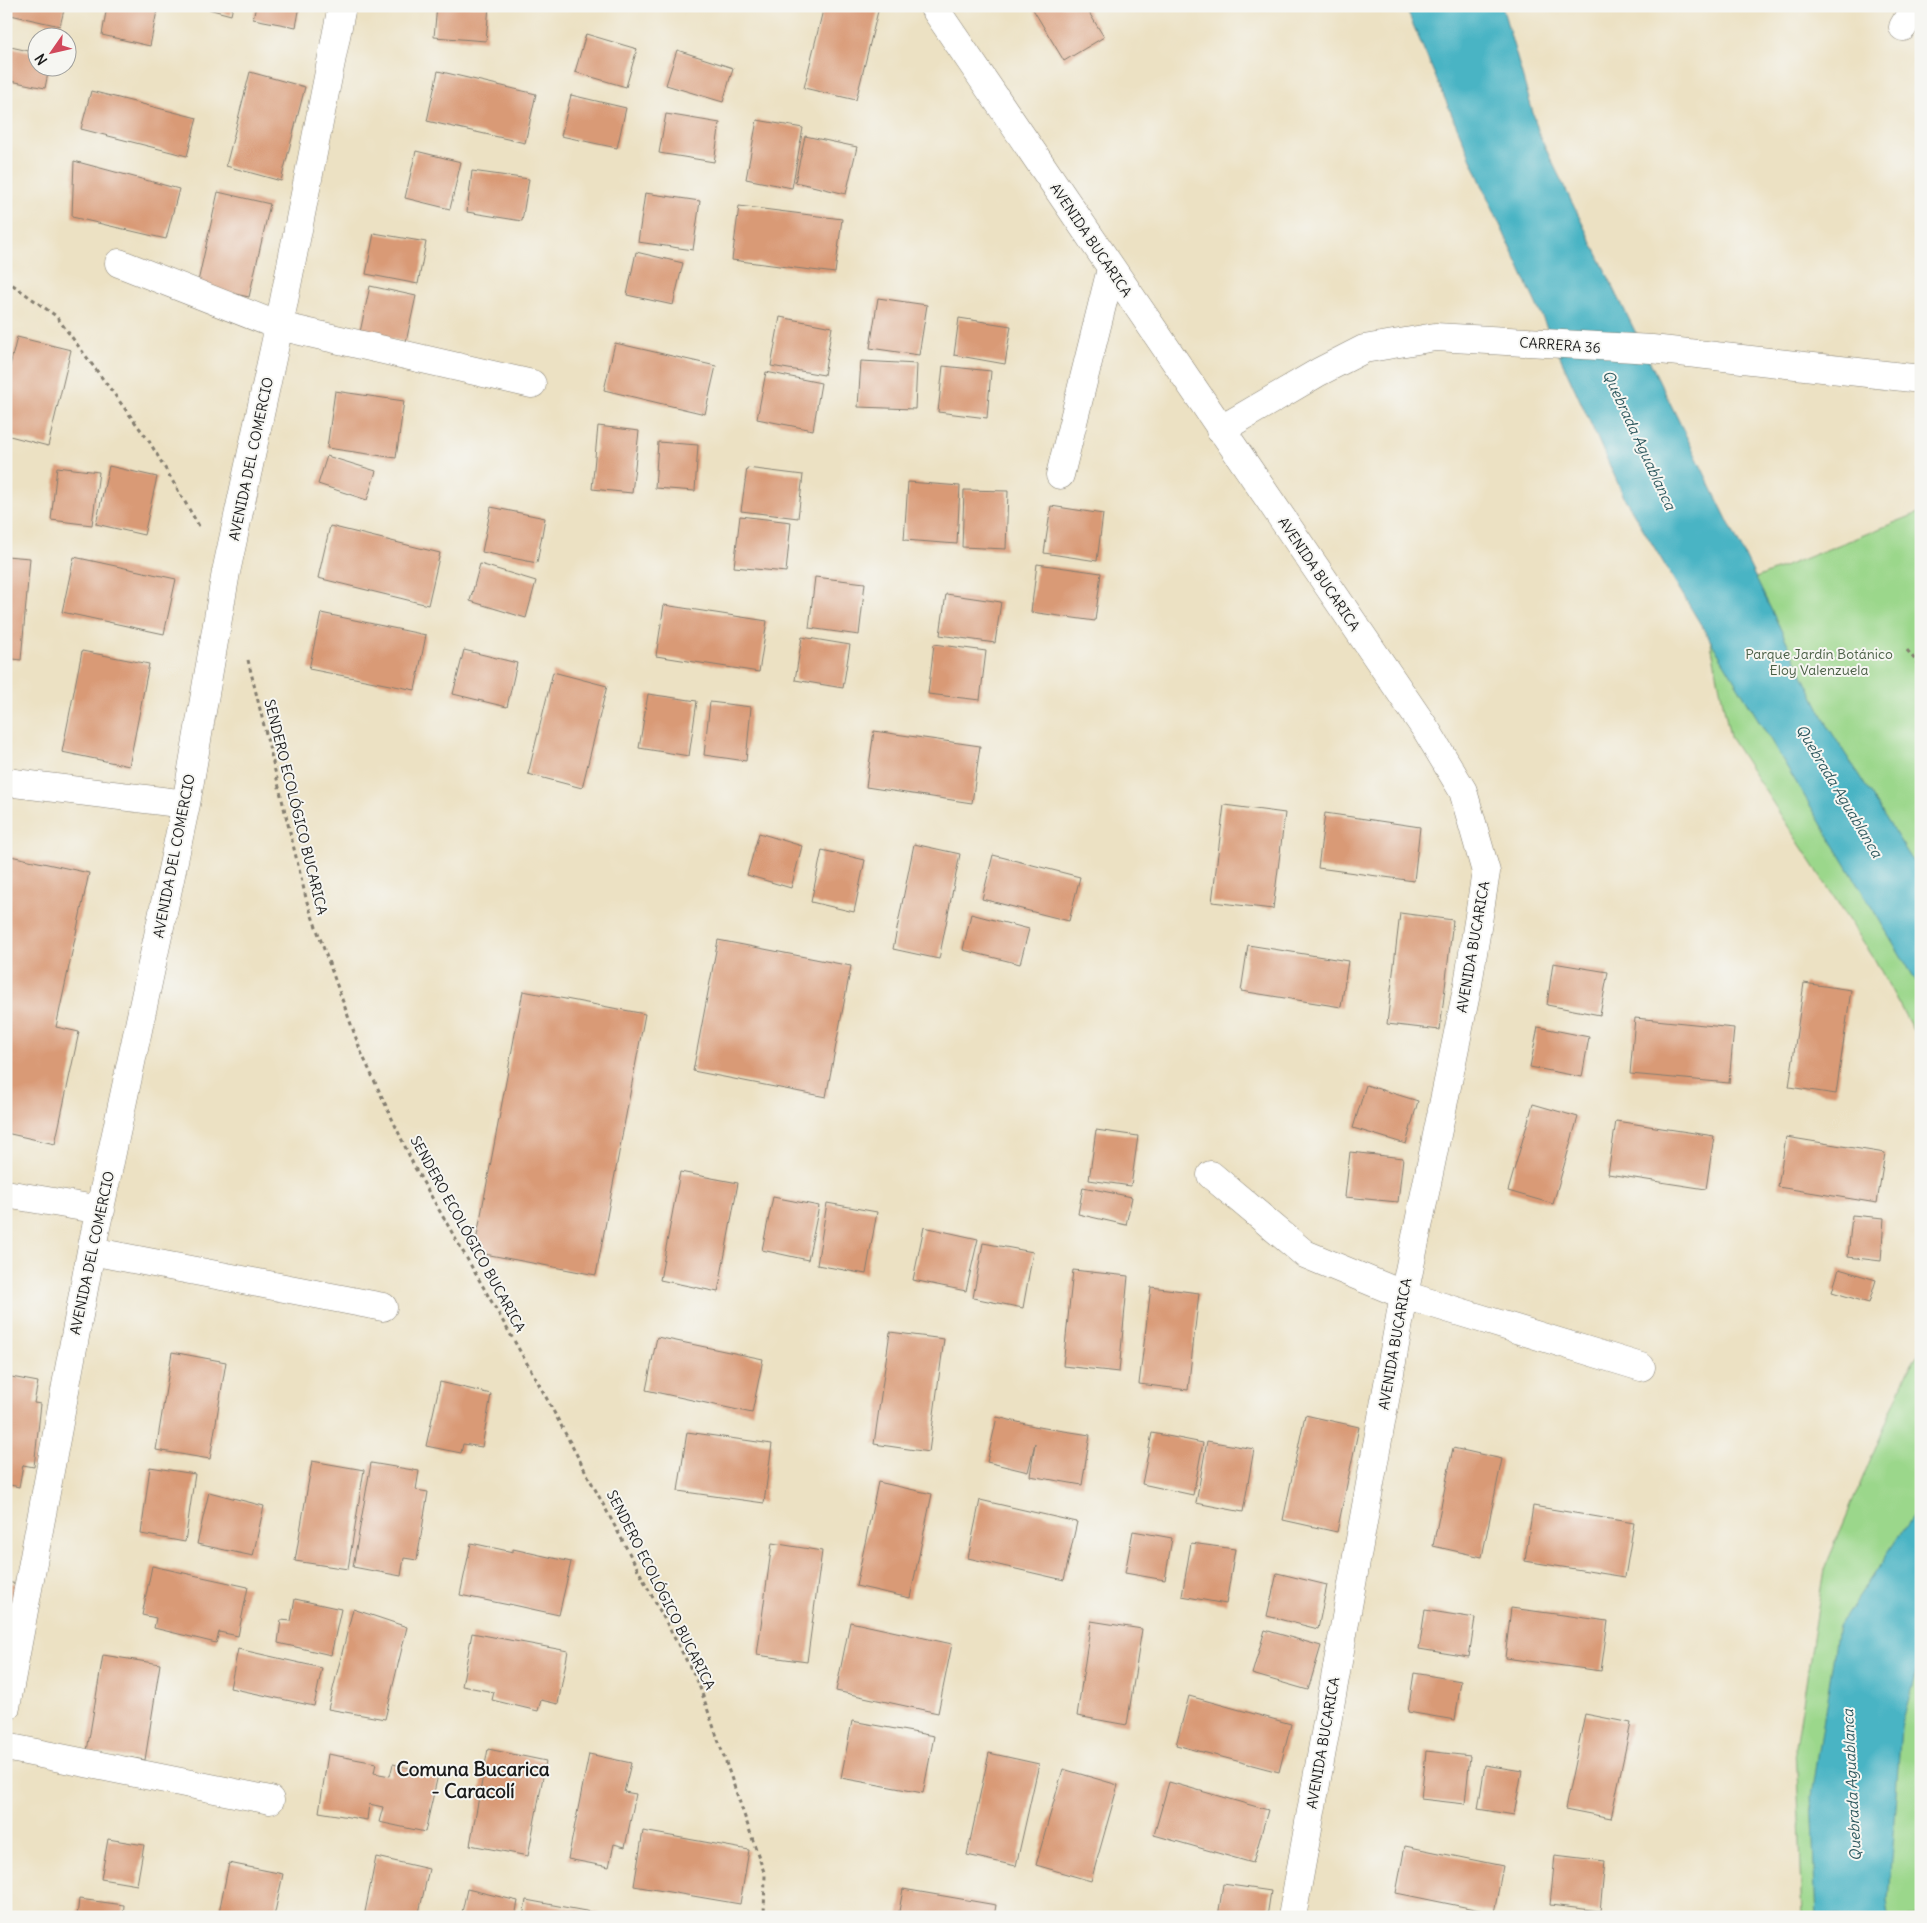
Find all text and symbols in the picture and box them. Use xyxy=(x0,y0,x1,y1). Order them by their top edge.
north arrow xyxy=(28,28,78,78)
text: N xyxy=(31,50,51,68)
street label: AVENIDA BUCARICA xyxy=(1046,180,1136,300)
street label: CARRERA 36 xyxy=(1519,333,1601,357)
water label: Quebrada Aguablanca xyxy=(1599,367,1681,514)
street label: AVENIDA DEL COMERCIO xyxy=(225,375,277,542)
street label: AVENIDA BUCARICA xyxy=(1274,514,1364,634)
park label: Parque Jardín Botánico Eloy Valenzuela xyxy=(1745,645,1893,679)
street label: SENDERO ECOLÓGICO BUCARICA xyxy=(260,697,332,917)
water label: Quebrada Aguablanca xyxy=(1792,721,1887,862)
street label: AVENIDA DEL COMERCIO xyxy=(149,772,199,940)
street label: AVENIDA BUCARICA xyxy=(1453,880,1493,1014)
street label: SENDERO ECOLÓGICO BUCARICA xyxy=(406,1133,530,1335)
street label: AVENIDA DEL COMERCIO xyxy=(66,1169,118,1336)
street label: AVENIDA BUCARICA xyxy=(1375,1277,1415,1411)
street label: SENDERO ECOLÓGICO BUCARICA xyxy=(603,1487,719,1693)
street label: AVENIDA BUCARICA xyxy=(1303,1676,1343,1810)
water label: Quebrada Aguablanca xyxy=(1838,1707,1865,1861)
district label: Comuna Bucarica - Caracolí xyxy=(396,1757,550,1803)

